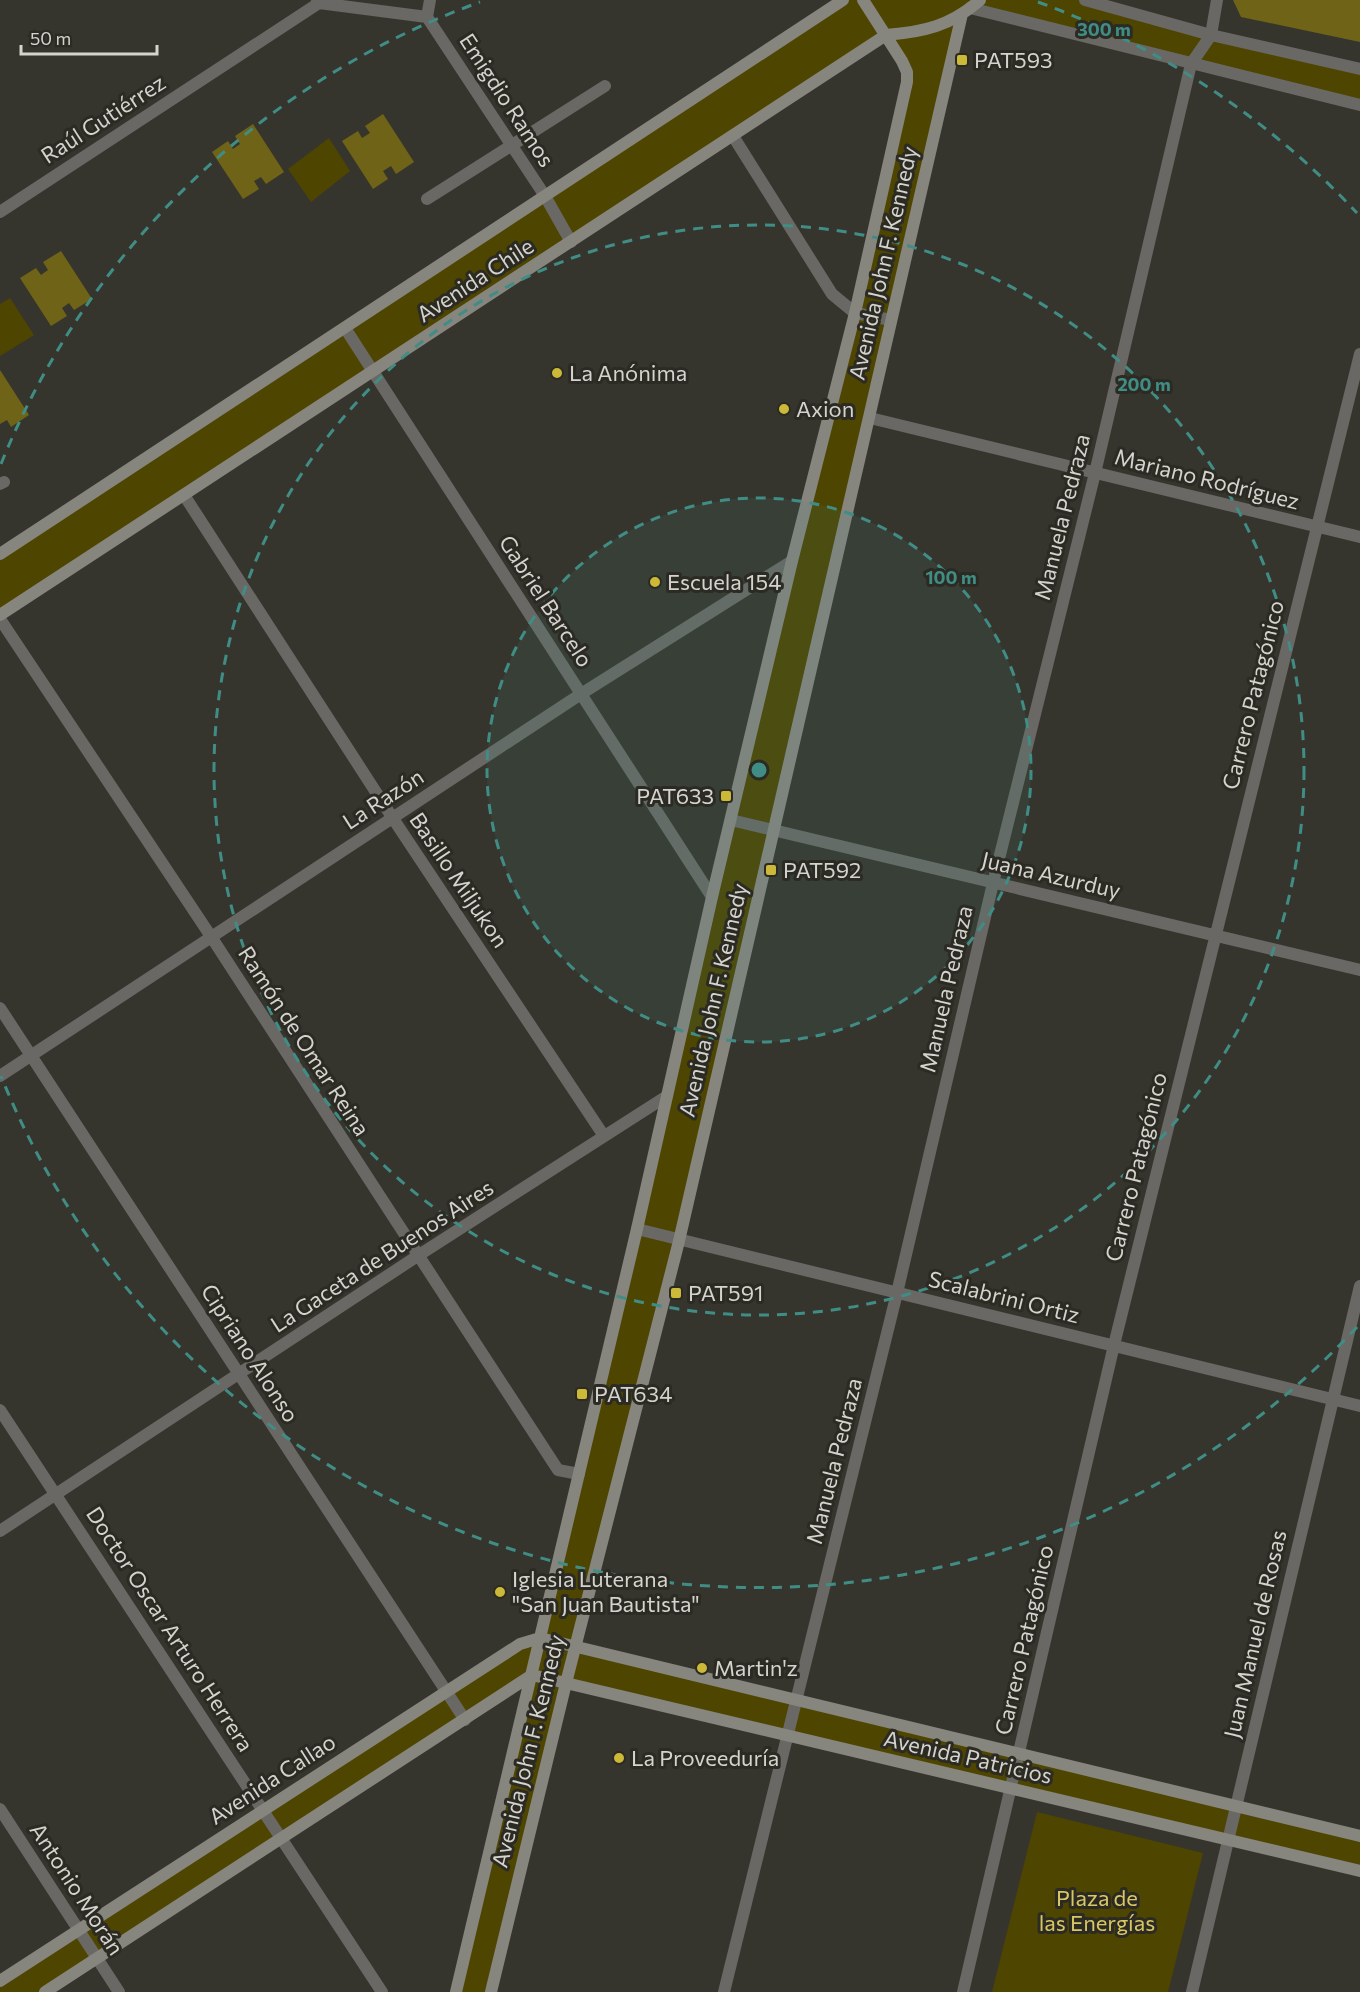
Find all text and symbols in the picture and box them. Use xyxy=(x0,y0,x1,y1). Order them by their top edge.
scale bar xyxy=(21,18,158,56)
text: 300 m xyxy=(1077,18,1131,40)
text: 50 m xyxy=(30,27,71,49)
street label: Emigdio Ramos xyxy=(454,28,561,172)
place label: PAT593 xyxy=(974,46,1053,73)
marker: PAT593 xyxy=(955,53,969,67)
street label: Raúl Gutiérrez xyxy=(36,68,170,169)
street label: Avenida John F. Kennedy xyxy=(842,143,923,382)
street label: Avenida Chile xyxy=(411,232,538,327)
place label: La Anónima xyxy=(569,359,687,386)
marker: La Anónima xyxy=(550,366,564,380)
text: 200 m xyxy=(1117,373,1171,395)
place label: Axion xyxy=(796,395,854,422)
marker: Axion xyxy=(777,402,791,416)
street label: Manuela Pedraza xyxy=(1028,431,1095,603)
street label: Mariano Rodríguez xyxy=(1112,443,1302,515)
street label: Gabriel Barcelo xyxy=(494,530,599,672)
text: 100 m xyxy=(925,566,977,588)
place label: Escuela 154 xyxy=(667,568,781,595)
marker: Escuela 154 xyxy=(648,575,662,589)
street label: Carrero Patagónico xyxy=(1216,597,1289,792)
centre of rings xyxy=(749,760,769,780)
street label: La Razón xyxy=(337,762,428,835)
place label: PAT633 xyxy=(636,782,714,809)
marker: PAT633 xyxy=(719,789,733,803)
street label: Basillo Miljukon xyxy=(404,807,515,952)
street label: Juana Azurduy xyxy=(979,845,1123,904)
place label: PAT592 xyxy=(783,856,861,883)
marker: PAT592 xyxy=(764,863,778,877)
street label: Avenida John F. Kennedy xyxy=(672,880,753,1119)
street label: Manuela Pedraza xyxy=(913,903,978,1075)
street label: Ramón de Omar Reina xyxy=(233,941,376,1141)
street label: Carrero Patagónico xyxy=(1099,1069,1172,1264)
street label: La Gaceta de Buenos Aires xyxy=(265,1173,498,1338)
street label: Scalabrini Ortiz xyxy=(926,1265,1082,1328)
street label: Cipriano Alonso xyxy=(196,1279,305,1427)
place label: PAT591 xyxy=(688,1279,763,1306)
marker: PAT591 xyxy=(669,1286,683,1300)
street label: Manuela Pedraza xyxy=(800,1375,867,1547)
place label: PAT634 xyxy=(594,1380,672,1407)
marker: PAT634 xyxy=(575,1387,589,1401)
street label: Doctor Oscar Arturo Herrera xyxy=(81,1501,260,1756)
street label: Juan Manuel de Rosas xyxy=(1217,1527,1292,1741)
street label: Carrero Patagónico xyxy=(989,1542,1059,1737)
place label: Iglesia Luterana "San Juan Bautista" xyxy=(512,1565,700,1617)
marker: Iglesia Luterana "San Juan Bautista" xyxy=(493,1585,507,1599)
street label: Avenida John F. Kennedy xyxy=(485,1632,570,1870)
place label: Martin'z xyxy=(714,1654,798,1681)
marker: Martin'z xyxy=(695,1661,709,1675)
street label: Avenida Patricios xyxy=(881,1724,1055,1789)
street label: Avenida Callao xyxy=(203,1728,340,1830)
place label: La Proveeduría xyxy=(631,1744,779,1771)
marker: La Proveeduría xyxy=(612,1751,626,1765)
street label: Antonio Morán xyxy=(25,1818,130,1960)
park label: Plaza de las Energías xyxy=(1039,1884,1155,1936)

